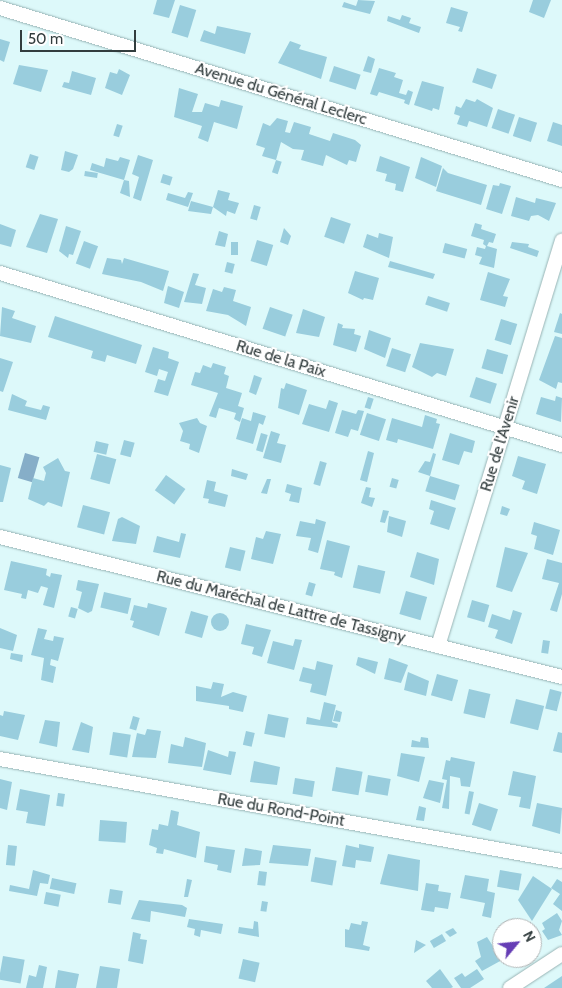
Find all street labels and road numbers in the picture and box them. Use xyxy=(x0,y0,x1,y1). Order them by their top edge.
street label: Avenue du Général Leclerc xyxy=(193,59,369,129)
street label: Rue de la Paix xyxy=(234,336,328,382)
street label: Rue de l'Avenir xyxy=(476,394,524,494)
street label: Rue du Maréchal de Lattre de Tassigny xyxy=(154,567,408,647)
street label: Rue du Rond-Point xyxy=(216,789,346,831)

